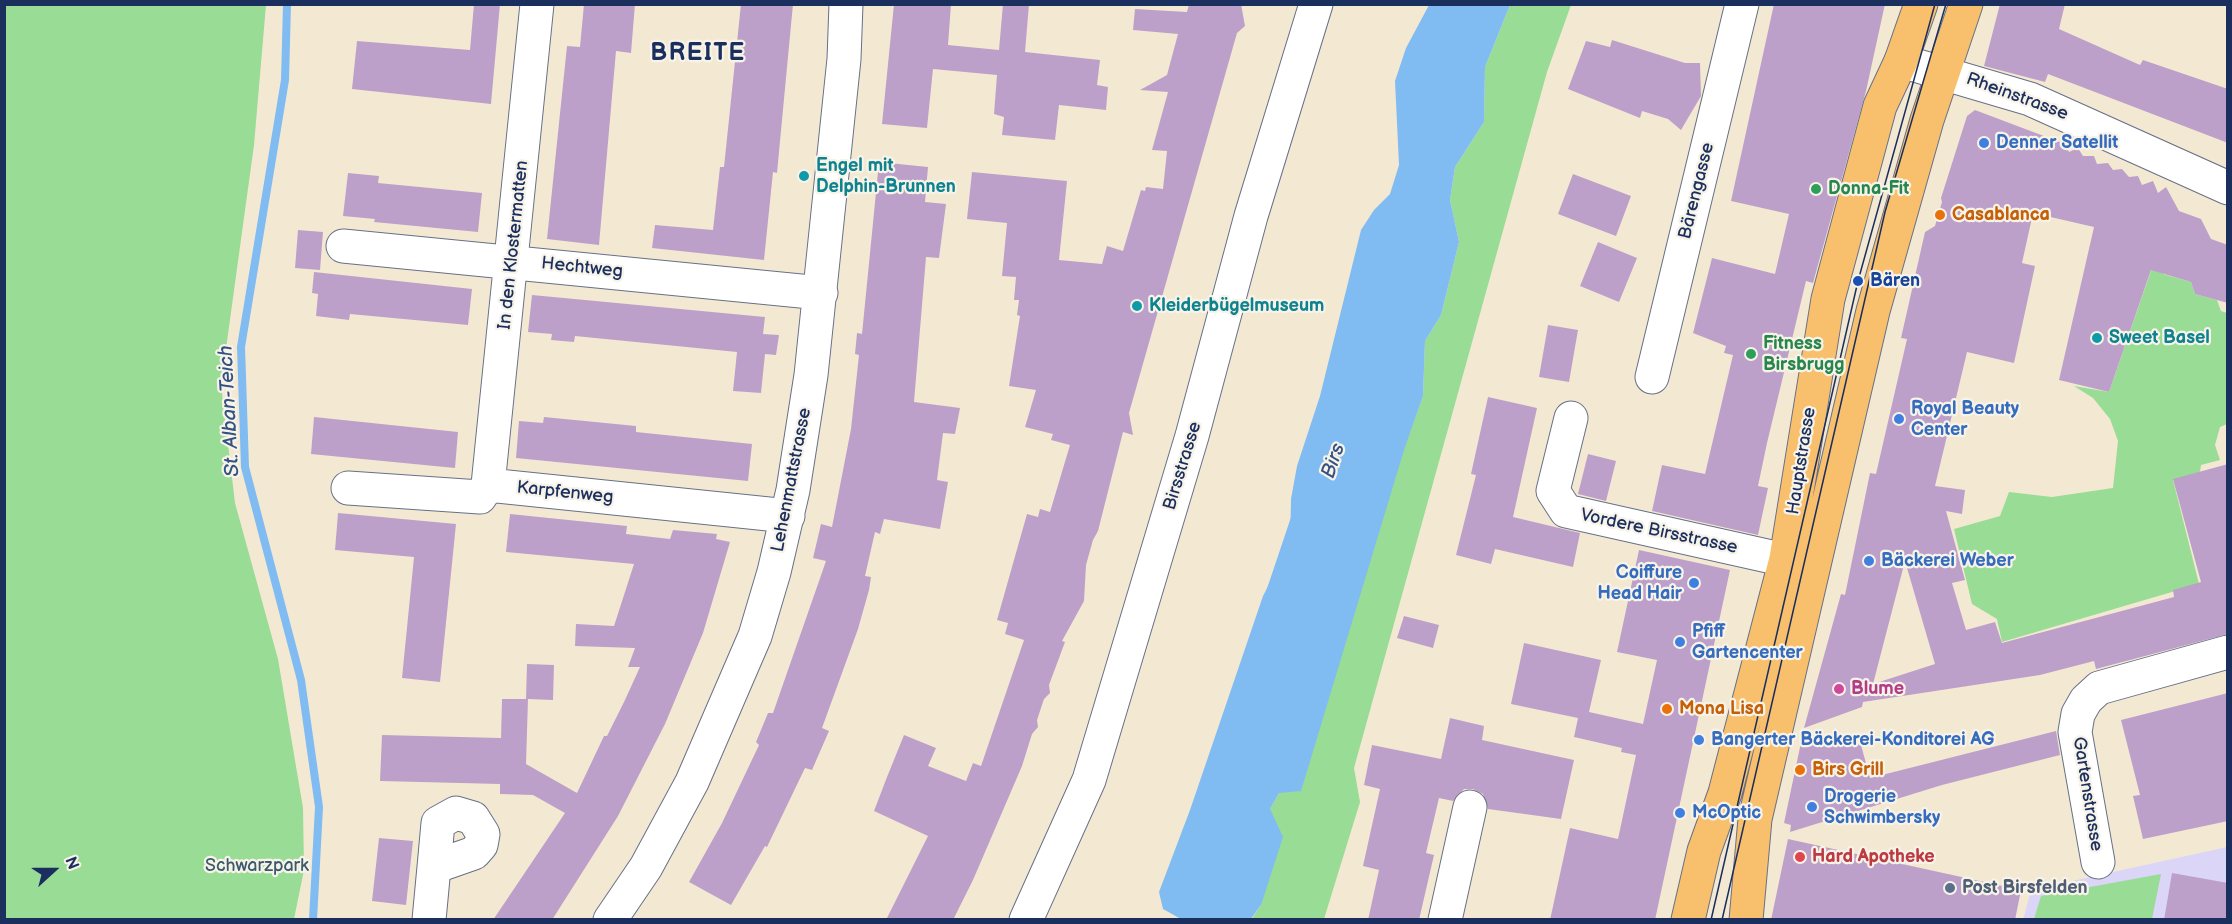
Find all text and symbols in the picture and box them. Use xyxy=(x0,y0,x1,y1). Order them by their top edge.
district label: BREITE xyxy=(650,40,746,68)
street label: Rheinstrasse xyxy=(1963,69,2071,125)
place label: Denner Satellit xyxy=(1996,132,2118,154)
marker: Denner Satellit xyxy=(1977,136,1991,150)
street label: Bärengasse xyxy=(1675,141,1719,241)
place label: Engel mit Delphin-Brunnen xyxy=(816,155,956,198)
street label: In den Klostermatten xyxy=(494,159,534,331)
marker: Engel mit Delphin-Brunnen xyxy=(797,169,811,183)
place label: Donna-Fit xyxy=(1828,178,1909,200)
marker: Donna-Fit xyxy=(1809,182,1823,196)
place label: Casablanca xyxy=(1952,204,2050,226)
marker: Casablanca xyxy=(1933,208,1947,222)
street label: Hechtweg xyxy=(540,253,624,283)
place label: Bären xyxy=(1870,270,1920,292)
marker: Bären xyxy=(1851,274,1865,288)
place label: Kleiderbügelmuseum xyxy=(1149,295,1324,317)
marker: Kleiderbügelmuseum xyxy=(1130,299,1144,313)
place label: Sweet Basel xyxy=(2109,327,2210,349)
marker: Sweet Basel xyxy=(2090,331,2104,345)
place label: Fitness Birsbrugg xyxy=(1763,333,1844,376)
water label: St. Alban-Teich xyxy=(215,345,245,477)
marker: Fitness Birsbrugg xyxy=(1744,347,1758,361)
place label: Royal Beauty Center xyxy=(1911,398,2019,440)
street label: Lehenmattstrasse xyxy=(767,406,817,554)
street label: Hauptstrasse xyxy=(1783,406,1821,516)
marker: Royal Beauty Center xyxy=(1892,412,1906,426)
street label: Birsstrasse xyxy=(1159,419,1207,513)
water label: Birs xyxy=(1317,440,1351,482)
street label: Karpfenweg xyxy=(516,477,614,509)
street label: Vordere Birsstrasse xyxy=(1579,505,1739,559)
place label: Bäckerei Weber xyxy=(1881,550,2014,572)
marker: Bäckerei Weber xyxy=(1862,554,1876,568)
place label: Coiffure Head Hair xyxy=(1597,562,1682,604)
marker: Coiffure Head Hair xyxy=(1687,576,1701,590)
place label: Pfiff Gartencenter xyxy=(1692,621,1803,664)
marker: Pfiff Gartencenter xyxy=(1673,635,1687,649)
place label: Blume xyxy=(1851,678,1904,700)
marker: Blume xyxy=(1832,682,1846,696)
place label: Mona Lisa xyxy=(1679,698,1764,720)
marker: Mona Lisa xyxy=(1660,702,1674,716)
place label: Bangerter Bäckerei-Konditorei AG xyxy=(1711,729,1994,751)
marker: Bangerter Bäckerei-Konditorei AG xyxy=(1692,733,1706,747)
street label: Gartenstrasse xyxy=(2067,735,2107,853)
place label: Birs Grill xyxy=(1812,759,1884,781)
marker: Birs Grill xyxy=(1793,763,1807,777)
place label: Drogerie Schwimbersky xyxy=(1824,786,1940,828)
marker: Drogerie Schwimbersky xyxy=(1805,800,1819,814)
place label: McOptic xyxy=(1692,802,1761,824)
marker: McOptic xyxy=(1673,806,1687,820)
north arrow xyxy=(24,840,84,900)
place label: Hard Apotheke xyxy=(1812,846,1935,868)
marker: Hard Apotheke xyxy=(1793,850,1807,864)
text: N xyxy=(60,854,82,872)
park label: Schwarzpark xyxy=(205,855,309,877)
place label: Post Birsfelden xyxy=(1962,877,2088,899)
marker: Post Birsfelden xyxy=(1943,881,1957,895)

